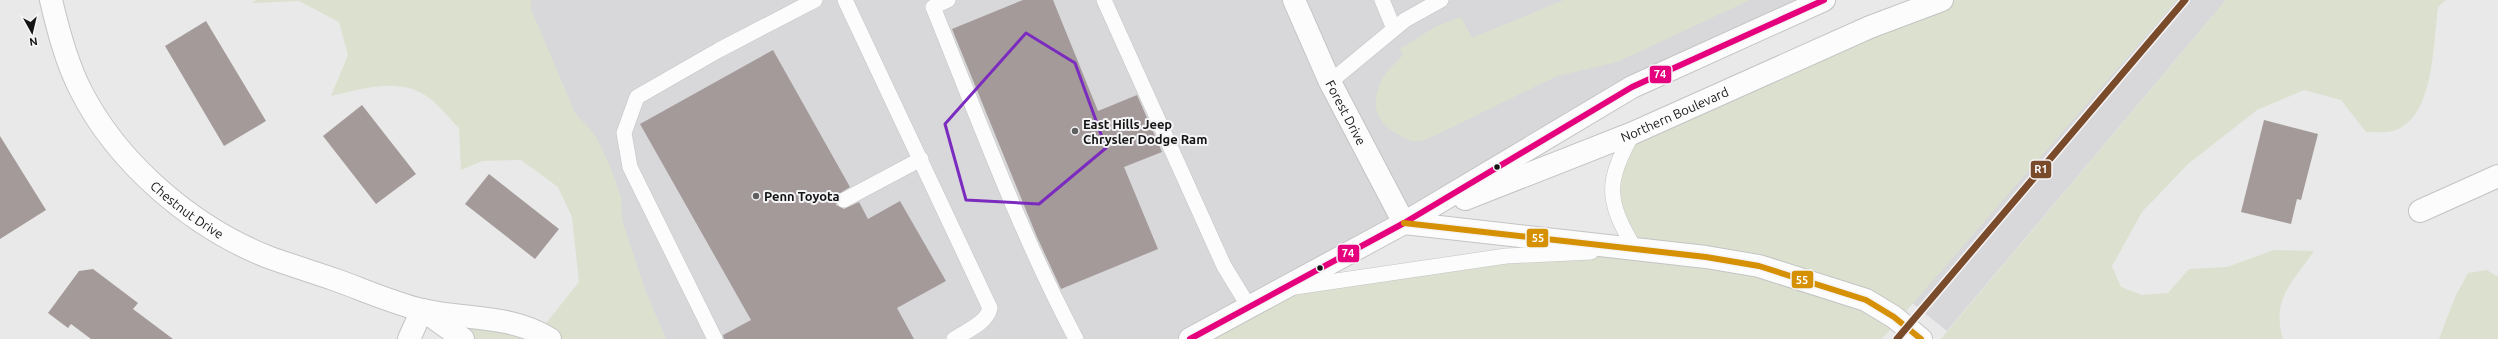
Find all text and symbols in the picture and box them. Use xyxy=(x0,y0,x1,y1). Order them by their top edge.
north arrow xyxy=(12,12,52,52)
text: N xyxy=(28,35,38,48)
line badge: 74 xyxy=(1649,65,1672,84)
text: 74 xyxy=(1654,68,1666,80)
street label: Forest Drive xyxy=(1323,78,1369,147)
street label: Northern Boulevard xyxy=(1619,84,1731,144)
place label: East Hills Jeep Chrysler Dodge Ram xyxy=(1083,117,1207,146)
marker: East Hills Jeep Chrysler Dodge Ram xyxy=(1070,126,1080,136)
line badge: R1 xyxy=(2030,160,2052,179)
unlabelled marker xyxy=(1492,162,1502,172)
text: R1 xyxy=(2034,163,2048,175)
street label: Chestnut Drive xyxy=(148,178,226,241)
place label: Penn Toyota xyxy=(764,189,839,203)
marker: Penn Toyota xyxy=(751,191,761,201)
line badge: 55 xyxy=(1526,228,1549,248)
text: 55 xyxy=(1532,232,1544,244)
line badge: 74 xyxy=(1337,244,1360,263)
text: 74 xyxy=(1342,247,1354,259)
unlabelled marker xyxy=(1315,263,1325,273)
line badge: 55 xyxy=(1791,270,1814,289)
text: 55 xyxy=(1796,274,1808,286)

